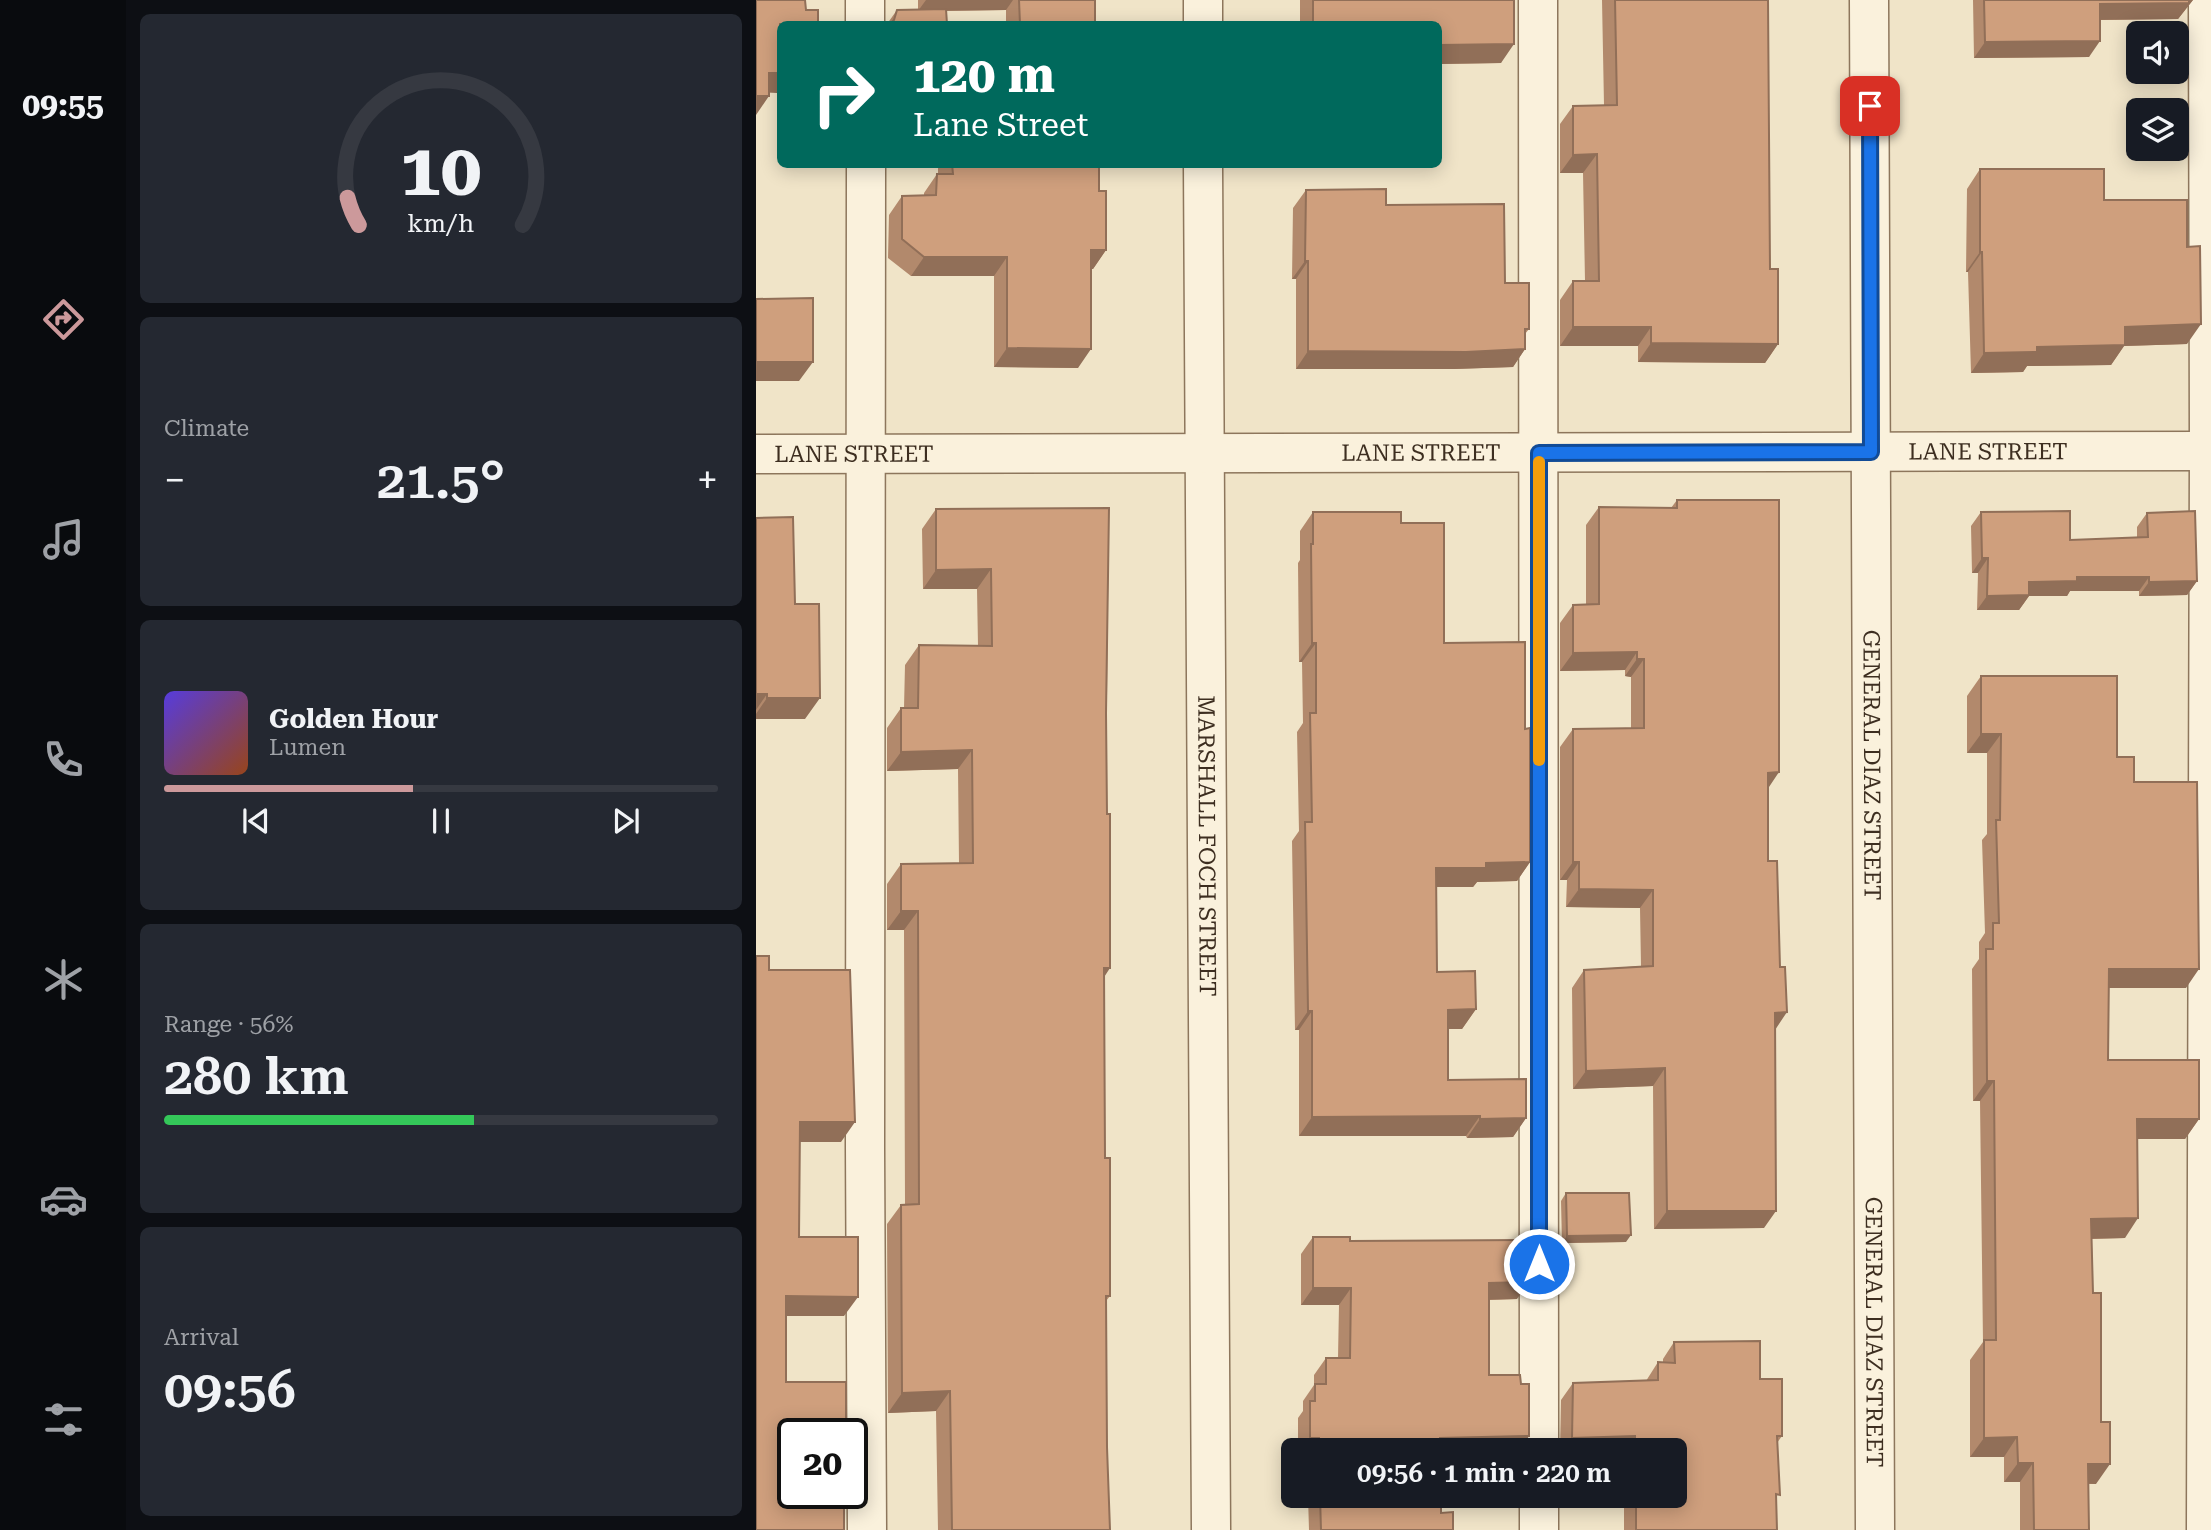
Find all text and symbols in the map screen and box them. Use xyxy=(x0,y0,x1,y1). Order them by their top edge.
map controls xyxy=(2126,21,2189,161)
button: sound xyxy=(2126,21,2189,84)
text: 120 m xyxy=(913,47,1055,104)
icon: right xyxy=(798,49,889,140)
pin xyxy=(1840,76,1900,136)
text: 09:55 xyxy=(22,86,104,124)
icon: arrive xyxy=(1851,87,1889,125)
button: layers xyxy=(2126,98,2189,161)
text: Lane Street xyxy=(913,106,1089,144)
text: 10 xyxy=(400,128,482,213)
text: km/h xyxy=(408,208,474,237)
icon: directions xyxy=(39,295,88,344)
text: Climate xyxy=(164,415,249,442)
street label: LANE STREET xyxy=(1908,438,2068,465)
street label: LANE STREET xyxy=(1341,439,1501,466)
street label: LANE STREET xyxy=(774,440,934,467)
text: 21.5° xyxy=(377,450,505,511)
text: − xyxy=(164,458,185,502)
text: + xyxy=(697,458,718,502)
icon: music xyxy=(39,515,88,564)
street label: GENERAL DIAZ STREET xyxy=(1858,630,1886,900)
street label: MARSHALL FOCH STREET xyxy=(1193,695,1221,997)
text: Golden Hour xyxy=(269,704,438,734)
text: Lumen xyxy=(269,734,346,761)
icon: phone xyxy=(39,735,88,784)
icon: previous xyxy=(237,802,275,840)
icon: pause xyxy=(422,802,460,840)
icon: next xyxy=(607,802,645,840)
icon: climate xyxy=(39,955,88,1004)
text: Range · 56% xyxy=(164,1011,293,1038)
text: 280 km xyxy=(164,1046,349,1107)
icon: car xyxy=(39,1175,88,1224)
street label: GENERAL DIAZ STREET xyxy=(1860,1197,1888,1467)
position arrow xyxy=(1502,1227,1576,1301)
text: Arrival xyxy=(164,1324,239,1351)
text: 09:56 xyxy=(164,1359,296,1420)
icon: filters xyxy=(39,1395,88,1444)
speed limit sign: 20 xyxy=(777,1418,868,1509)
text: 09:56 · 1 min · 220 m xyxy=(1357,1458,1611,1488)

